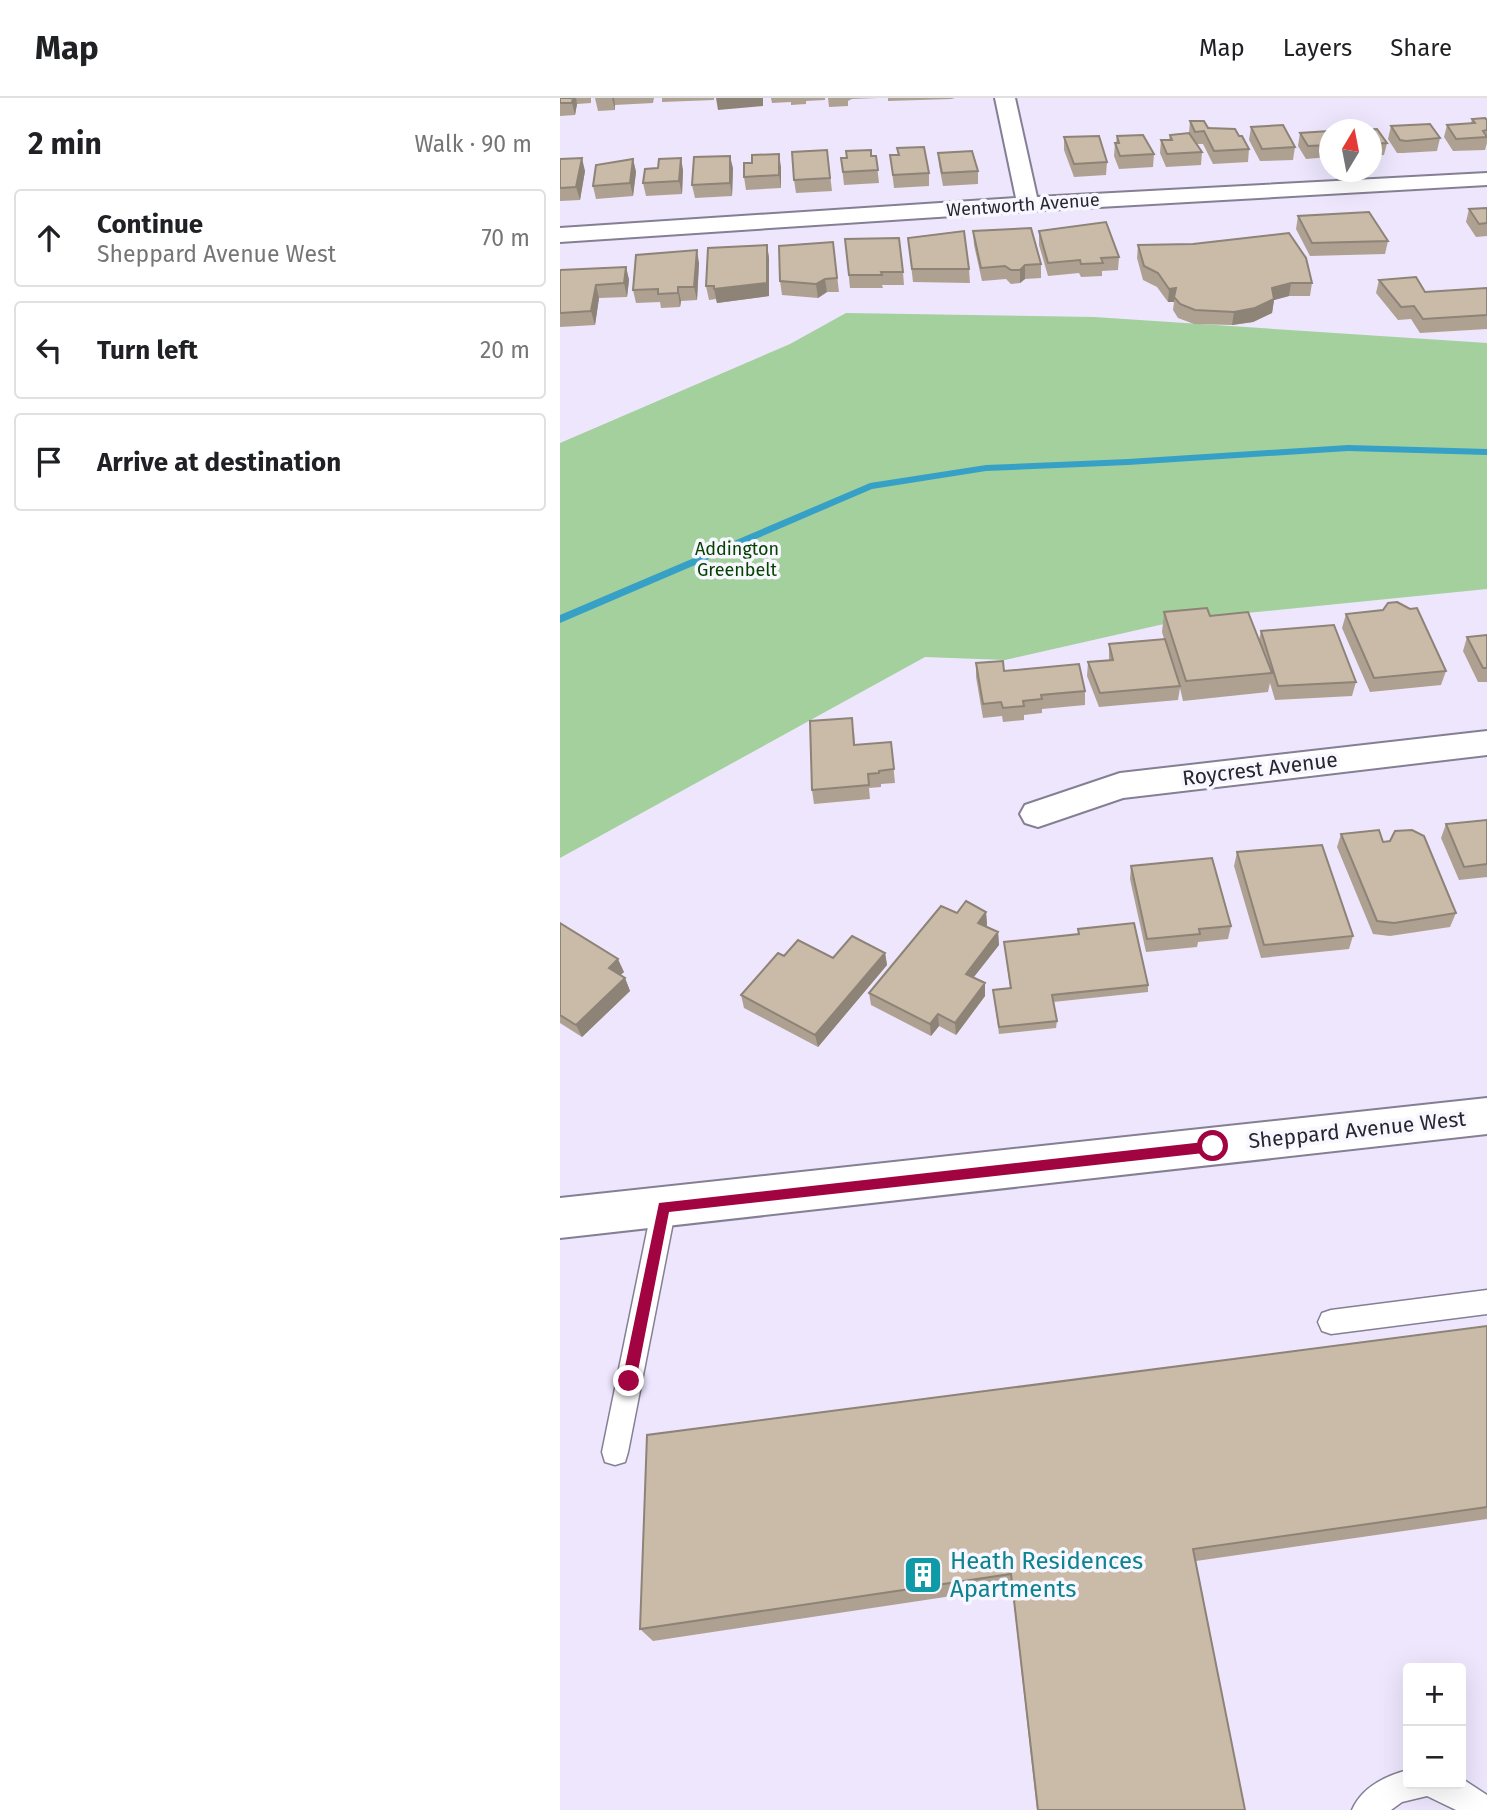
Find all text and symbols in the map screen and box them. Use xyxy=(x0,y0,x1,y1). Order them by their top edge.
text: Map xyxy=(35,28,99,68)
text: Map xyxy=(1199,34,1245,62)
text: Layers xyxy=(1283,34,1352,62)
text: Share xyxy=(1390,34,1452,62)
north arrow xyxy=(1319,119,1382,182)
text: 2 min xyxy=(28,126,102,162)
text: Walk · 90 m xyxy=(414,130,532,158)
street label: Wentworth Avenue xyxy=(946,189,1100,221)
text: Continue xyxy=(97,209,203,240)
icon: ahead xyxy=(30,219,68,257)
text: 70 m xyxy=(481,224,530,252)
text: Sheppard Avenue West xyxy=(97,240,336,268)
icon: left xyxy=(30,331,68,369)
text: Turn left xyxy=(97,335,198,366)
text: 20 m xyxy=(480,336,530,364)
icon: arrive xyxy=(30,443,68,481)
text: Arrive at destination xyxy=(97,447,341,478)
park label: Addington Greenbelt xyxy=(695,538,779,581)
street label: Roycrest Avenue xyxy=(1181,747,1339,791)
street label: Sheppard Avenue West xyxy=(1247,1106,1467,1154)
route start xyxy=(1197,1130,1228,1161)
route end xyxy=(613,1365,644,1396)
place label: Heath Residences Apartments xyxy=(950,1547,1143,1603)
building icon: Heath Residences Apartments xyxy=(902,1554,944,1596)
map controls xyxy=(1403,1663,1466,1789)
button: + xyxy=(1403,1663,1466,1726)
button: − xyxy=(1403,1726,1466,1789)

